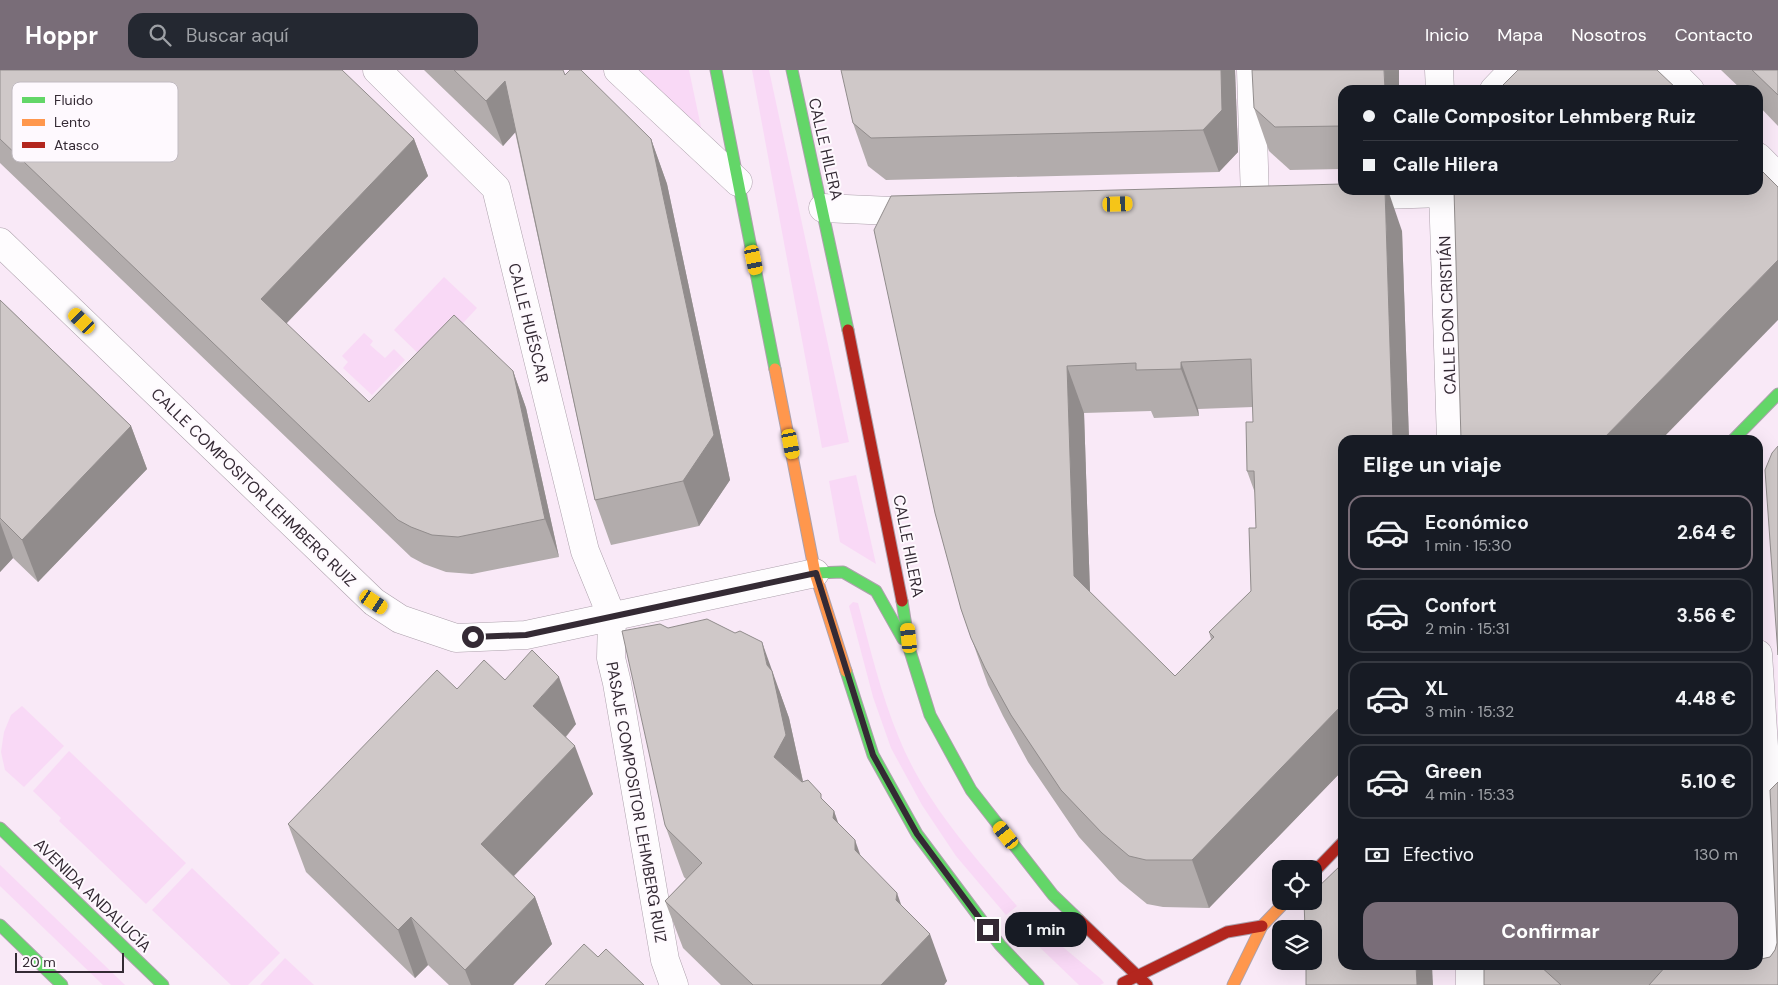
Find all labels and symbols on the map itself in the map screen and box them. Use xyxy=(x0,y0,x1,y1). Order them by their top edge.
legend xyxy=(12,82,178,162)
text: Fluido xyxy=(54,91,93,109)
street label: CALLE HILERA xyxy=(804,96,848,203)
text: Lento xyxy=(54,113,91,131)
text: Atasco xyxy=(54,136,99,154)
car xyxy=(1102,196,1133,212)
street label: CALLE DON CRISTIÁN xyxy=(1434,235,1461,395)
car xyxy=(743,244,764,276)
street label: CALLE HUÉSCAR xyxy=(503,261,554,385)
car xyxy=(65,305,98,337)
street label: CALLE COMPOSITOR LEHMBERG RUIZ xyxy=(147,383,361,591)
car xyxy=(780,428,801,460)
street label: CALLE HILERA xyxy=(888,493,929,600)
car xyxy=(357,587,390,617)
car xyxy=(899,622,918,654)
route start xyxy=(462,626,484,648)
street label: PASAJE COMPOSITOR LEHMBERG RUIZ xyxy=(601,660,672,944)
car xyxy=(990,819,1021,851)
street label: AVENIDA ANDALUCÍA xyxy=(29,834,156,957)
callout: 1 min xyxy=(1006,912,1088,948)
route end xyxy=(977,919,999,941)
scale bar xyxy=(15,950,124,973)

